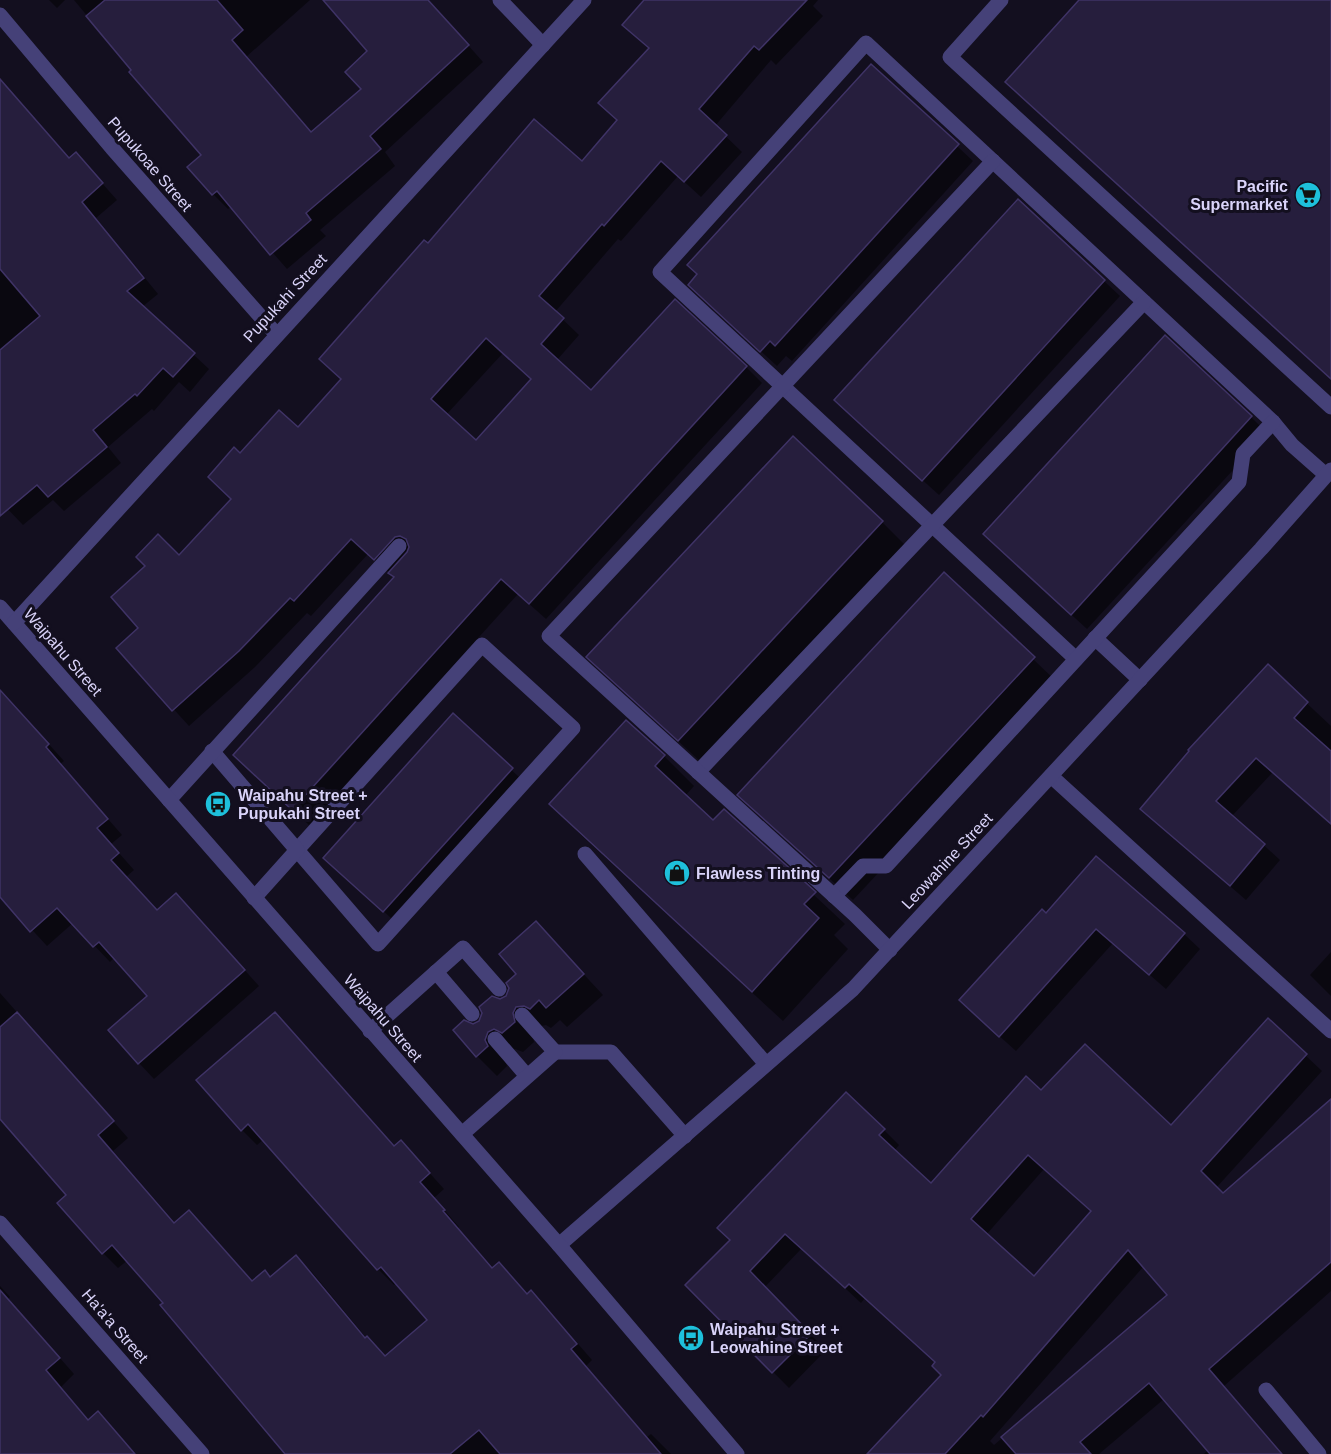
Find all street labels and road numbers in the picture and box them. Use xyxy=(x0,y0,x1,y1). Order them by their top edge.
street label: Pupukoae Street xyxy=(104,113,196,215)
street label: Pupukahi Street xyxy=(240,250,330,345)
street label: Waipahu Street xyxy=(21,605,106,699)
street label: Leowahine Street xyxy=(898,809,996,912)
street label: Waipahu Street xyxy=(341,971,426,1065)
street label: Ha'a'a Street xyxy=(79,1286,152,1367)

